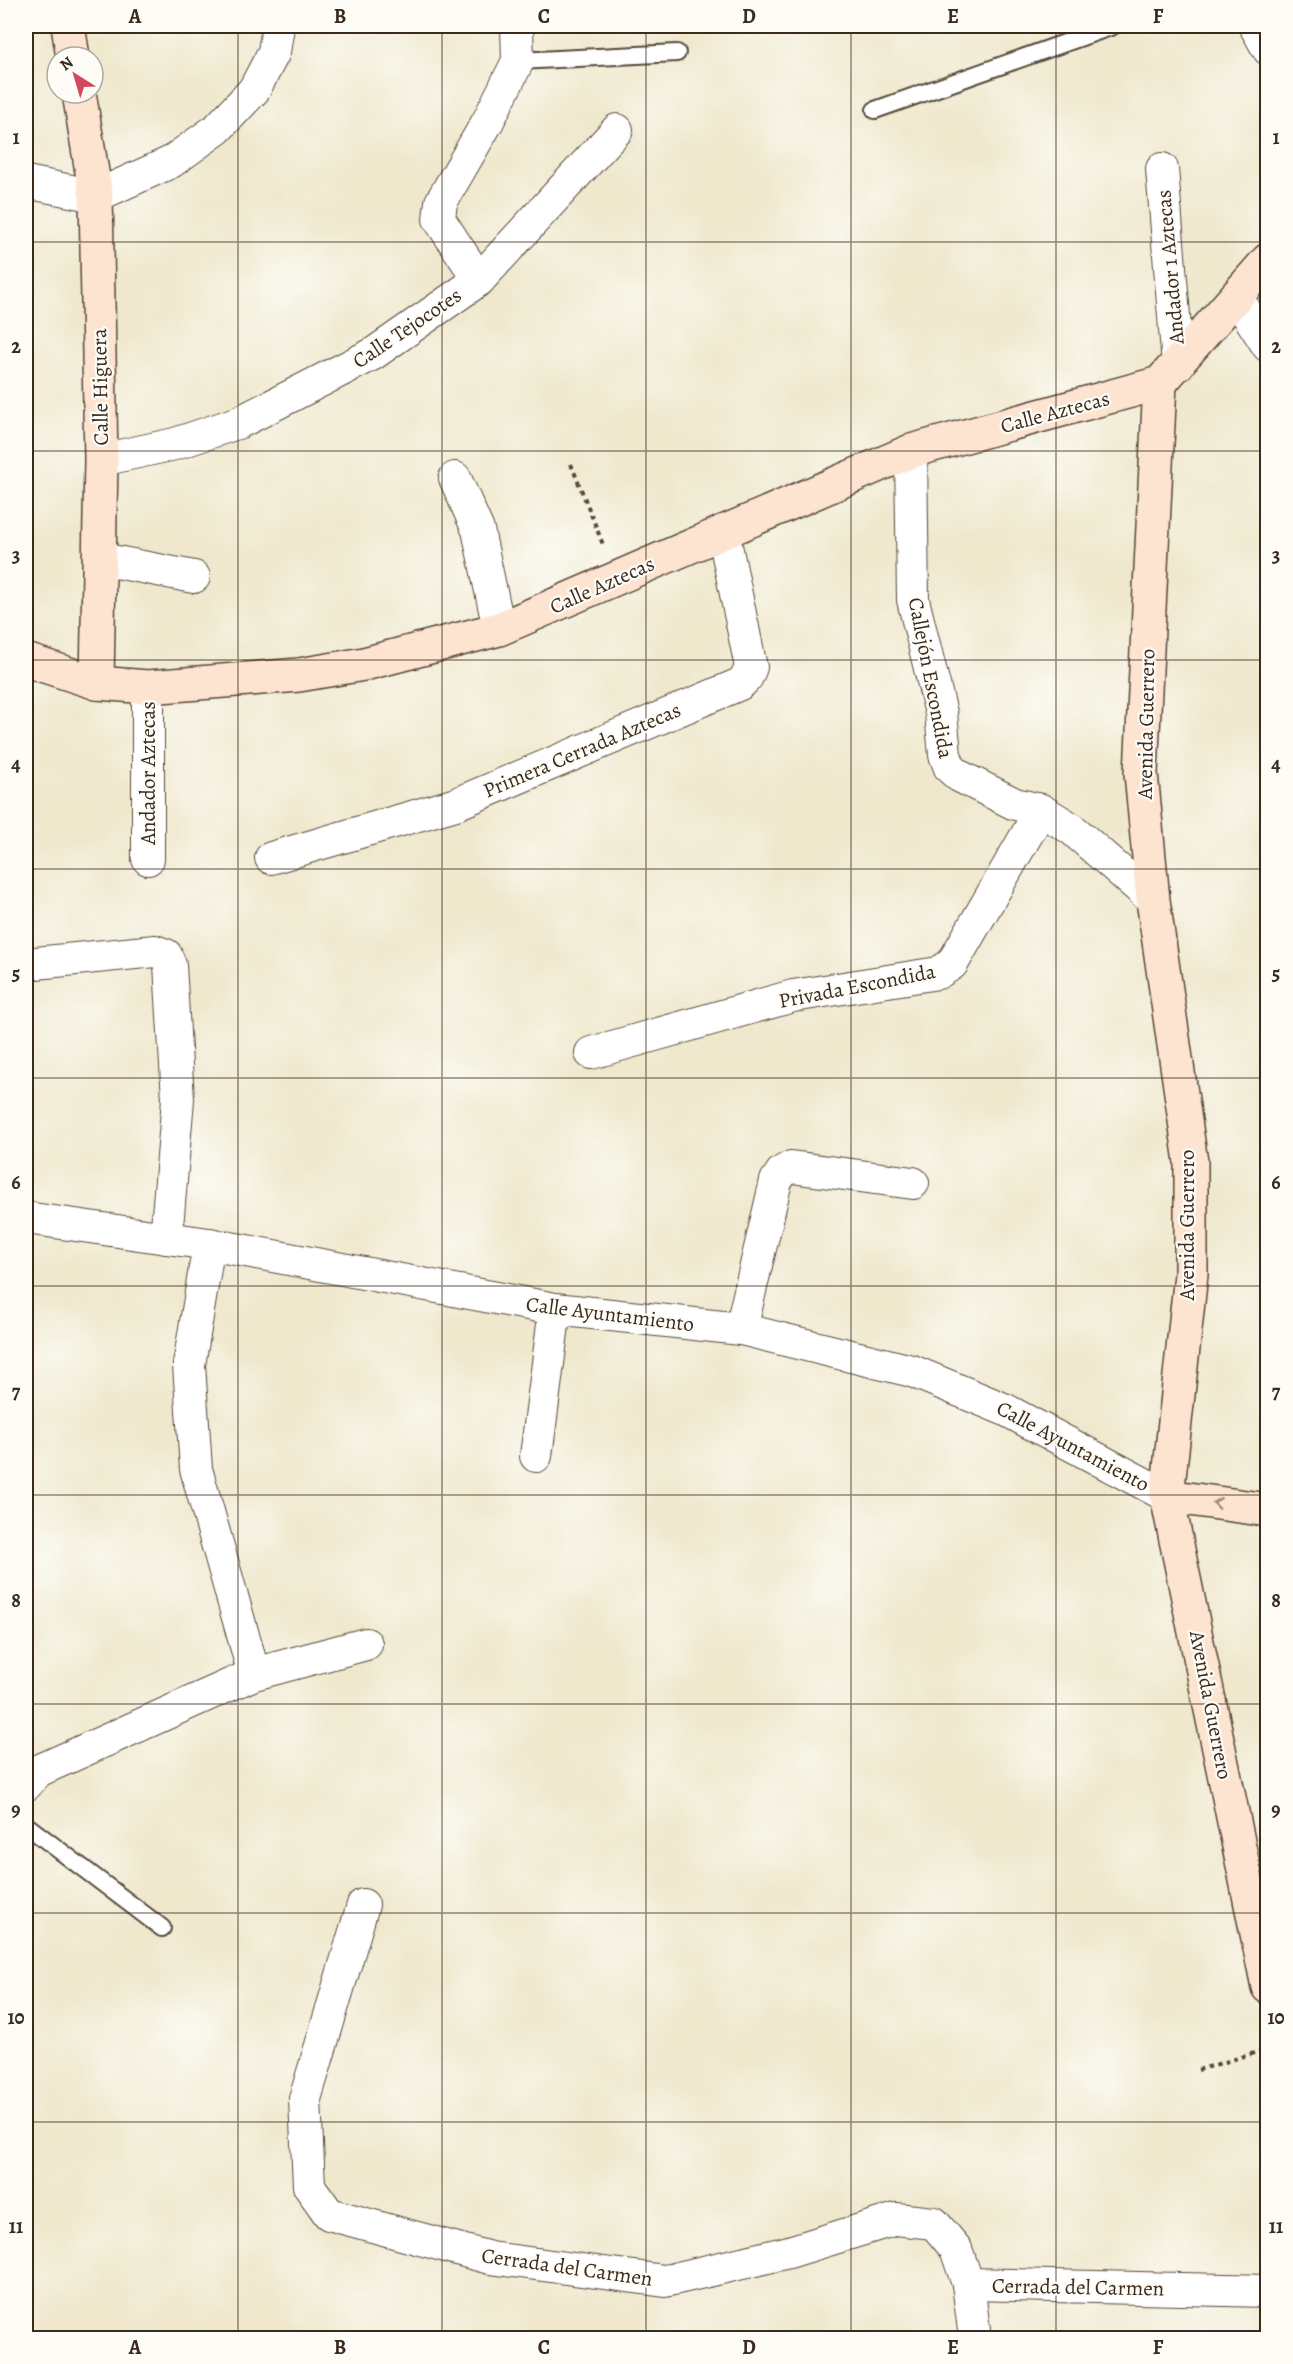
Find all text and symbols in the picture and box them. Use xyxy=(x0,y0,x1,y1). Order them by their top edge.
text: A xyxy=(128,3,142,30)
text: B xyxy=(334,3,346,30)
text: C xyxy=(538,3,550,30)
text: D xyxy=(742,3,756,30)
text: E xyxy=(947,3,959,30)
text: F xyxy=(1153,3,1164,30)
north arrow xyxy=(45,45,105,105)
text: N xyxy=(55,51,78,76)
text: 1 xyxy=(12,124,20,151)
text: 1 xyxy=(1272,124,1280,151)
street label: Andador 1 Aztecas xyxy=(1149,189,1191,346)
street label: Calle Tejocotes xyxy=(347,281,467,375)
street label: Calle Higuera xyxy=(85,328,115,446)
text: 2 xyxy=(11,333,21,360)
text: 2 xyxy=(1271,333,1281,360)
street label: Calle Aztecas xyxy=(997,384,1113,440)
text: 3 xyxy=(12,542,20,569)
text: 3 xyxy=(1272,542,1280,569)
street label: Calle Aztecas xyxy=(545,549,659,621)
street label: Callejón Escondida xyxy=(902,595,960,761)
street label: Avenida Guerrero xyxy=(1131,648,1161,801)
street label: Primera Cerrada Aztecas xyxy=(479,696,685,804)
street label: Andador Aztecas xyxy=(134,701,162,846)
text: 4 xyxy=(11,751,21,778)
text: 4 xyxy=(1271,751,1281,778)
street label: Privada Escondida xyxy=(776,957,938,1015)
text: 5 xyxy=(12,960,20,987)
text: 5 xyxy=(1272,960,1280,987)
street label: Avenida Guerrero xyxy=(1173,1150,1201,1301)
text: 6 xyxy=(11,1169,21,1196)
text: 6 xyxy=(1271,1169,1281,1196)
street label: Calle Ayuntamiento xyxy=(524,1290,696,1338)
text: 7 xyxy=(12,1378,21,1405)
text: 7 xyxy=(1272,1378,1281,1405)
street label: Calle Ayuntamiento xyxy=(992,1394,1154,1498)
one-way arrow xyxy=(1213,1497,1222,1509)
text: 8 xyxy=(11,1587,21,1614)
text: 8 xyxy=(1271,1587,1281,1614)
street label: Avenida Guerrero xyxy=(1183,1627,1239,1782)
text: 9 xyxy=(11,1796,21,1823)
text: 9 xyxy=(1271,1796,1281,1823)
text: 10 xyxy=(7,2004,25,2031)
text: 10 xyxy=(1267,2004,1285,2031)
text: 11 xyxy=(9,2213,23,2240)
text: 11 xyxy=(1269,2213,1283,2240)
street label: Cerrada del Carmen xyxy=(480,2241,654,2293)
street label: Cerrada del Carmen xyxy=(992,2271,1164,2303)
text: A xyxy=(128,2334,142,2361)
text: B xyxy=(334,2334,346,2361)
text: C xyxy=(538,2334,550,2361)
text: D xyxy=(742,2334,756,2361)
text: E xyxy=(947,2334,959,2361)
text: F xyxy=(1153,2334,1164,2361)

